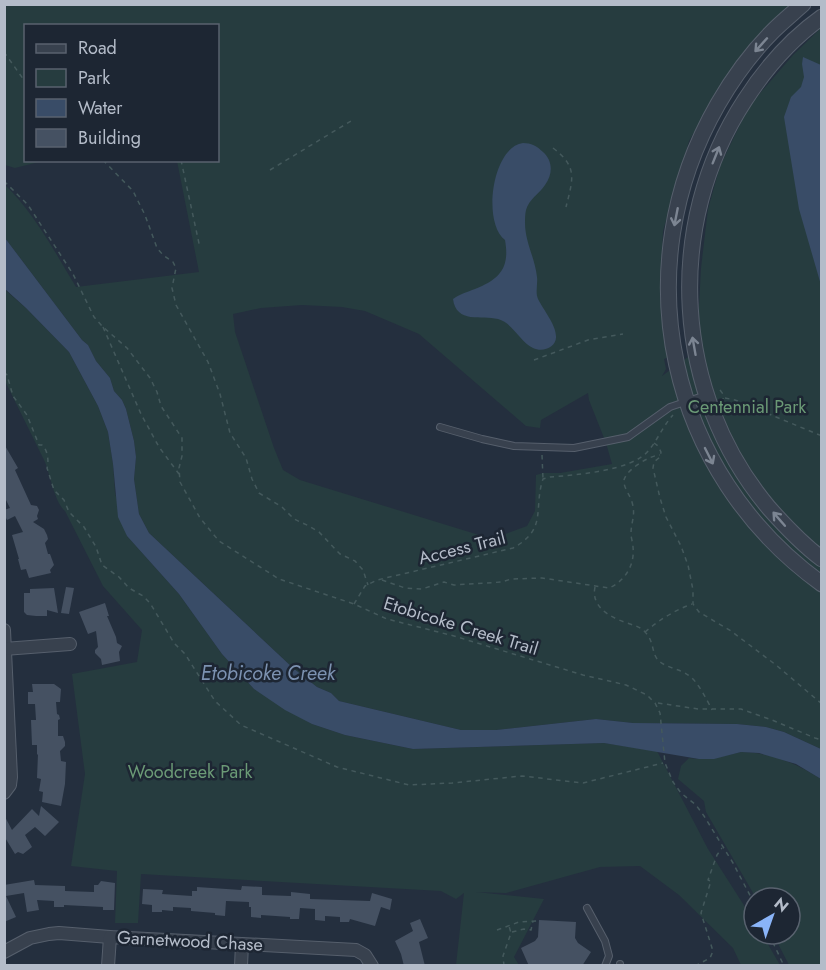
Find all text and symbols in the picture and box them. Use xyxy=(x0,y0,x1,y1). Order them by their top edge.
legend xyxy=(24,24,219,162)
text: Road xyxy=(78,35,117,61)
one-way arrow xyxy=(754,37,768,52)
text: Park xyxy=(78,65,110,91)
text: Water xyxy=(78,95,123,121)
text: Building xyxy=(78,125,141,151)
one-way arrow xyxy=(711,146,722,165)
one-way arrow xyxy=(670,207,681,227)
one-way arrow xyxy=(688,337,699,356)
park label: Centennial Park xyxy=(688,394,806,420)
one-way arrow xyxy=(704,446,716,464)
one-way arrow xyxy=(772,512,786,527)
street label: Access Trail xyxy=(416,525,508,571)
street label: Etobicoke Creek Trail xyxy=(380,590,542,662)
water label: Etobicoke Creek xyxy=(201,659,337,688)
park label: Woodcreek Park xyxy=(128,759,252,785)
north arrow xyxy=(742,886,802,946)
text: N xyxy=(769,892,794,918)
street label: Garnetwood Chase xyxy=(116,924,264,958)

